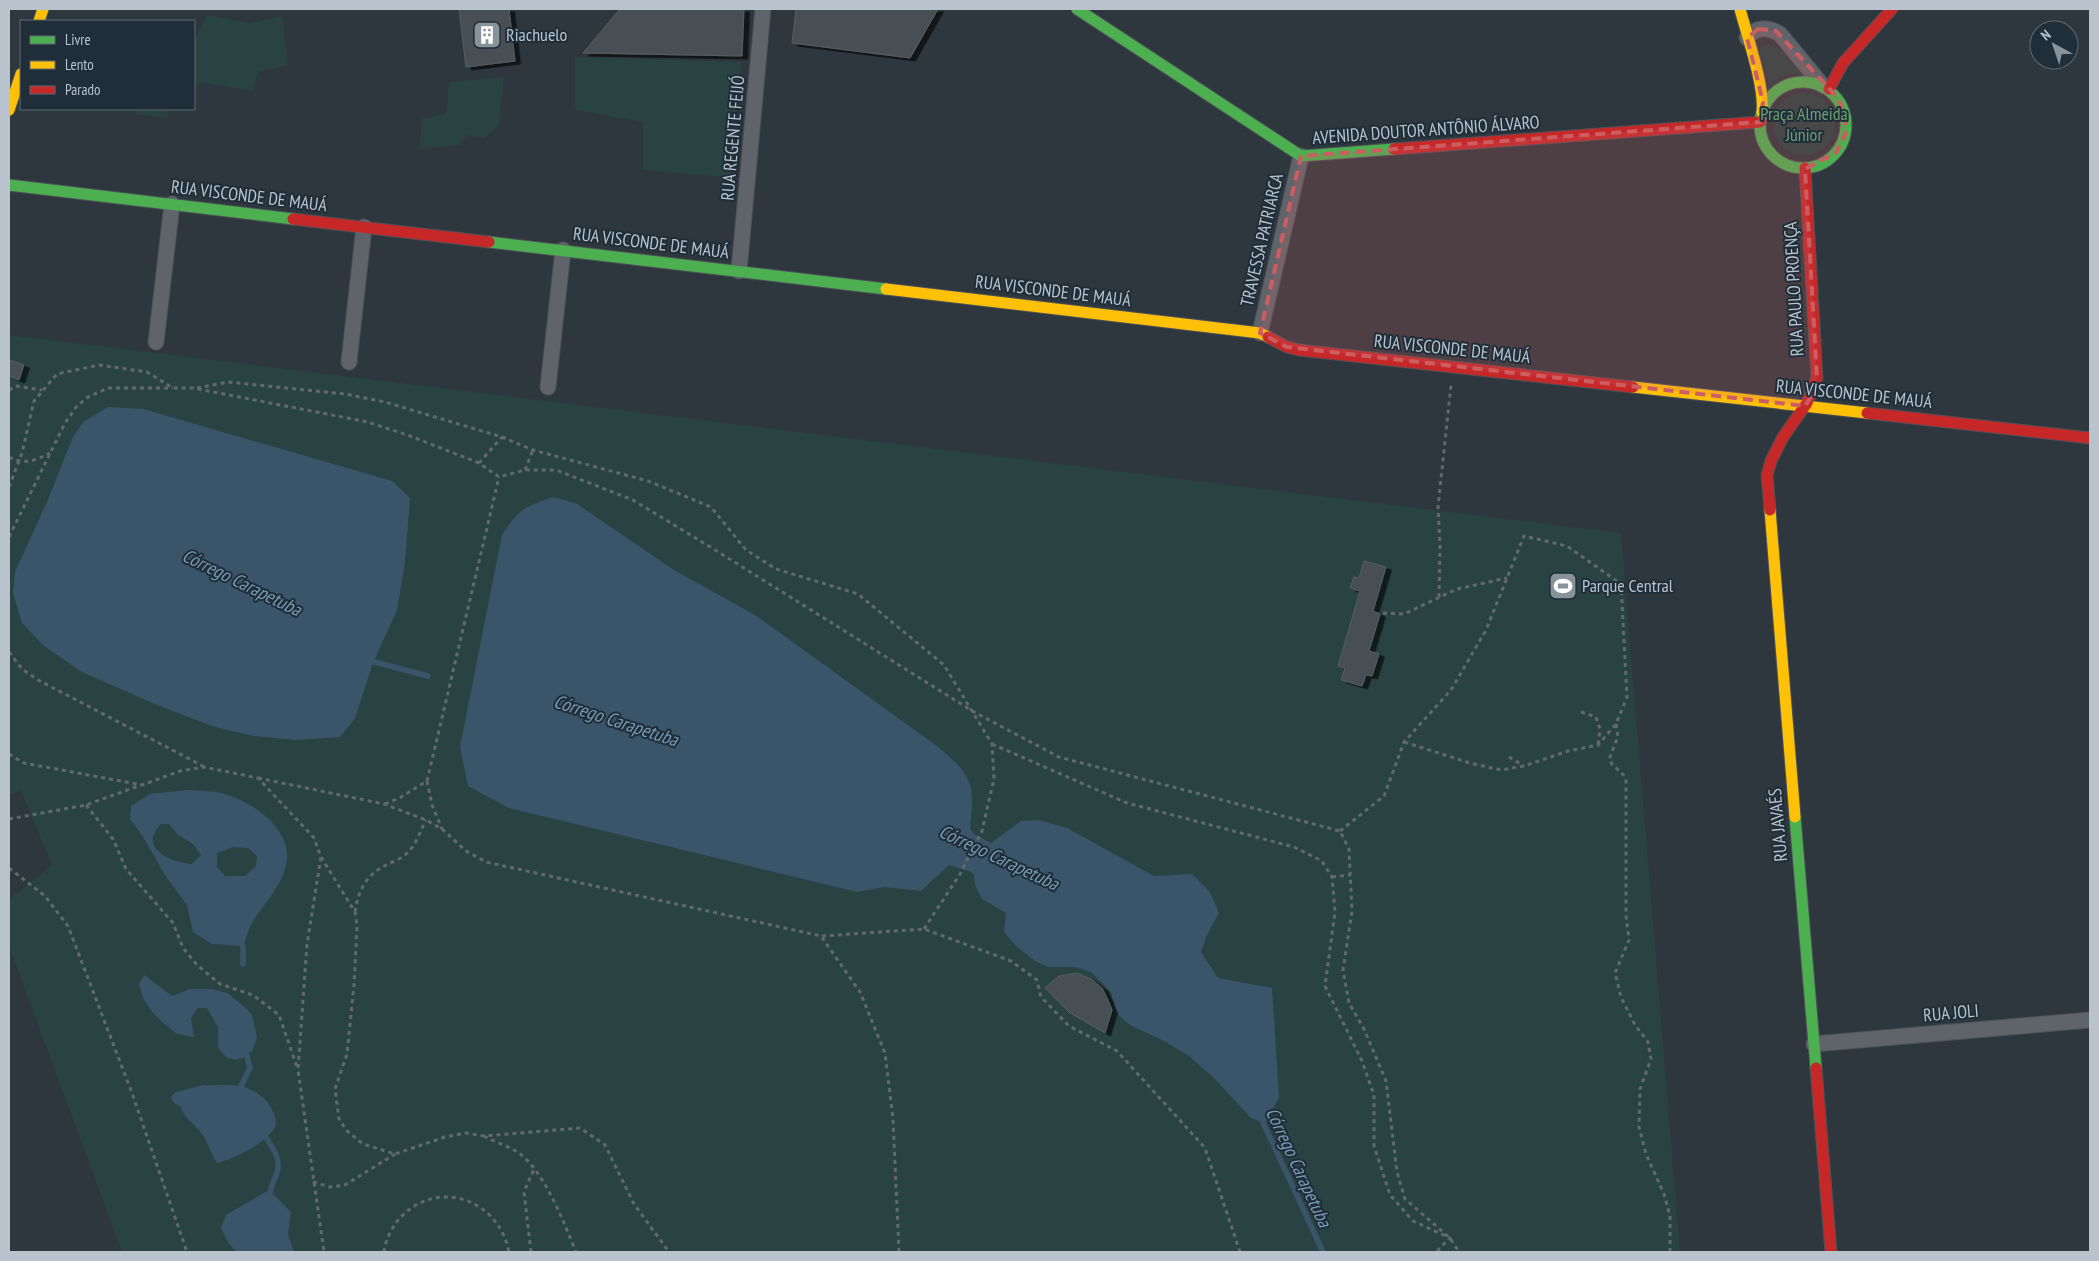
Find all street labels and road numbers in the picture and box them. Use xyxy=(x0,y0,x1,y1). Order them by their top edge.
street label: RUA REGENTE FEIJÓ xyxy=(716,74,749,201)
street label: AVENIDA DOUTOR ANTÔNIO ÁLVARO xyxy=(1312,110,1540,149)
street label: TRAVESSA PATRIARCA xyxy=(1235,171,1288,309)
street label: RUA VISCONDE DE MAUÁ xyxy=(170,175,329,217)
street label: RUA PAULO PROENÇA xyxy=(1778,221,1809,357)
street label: RUA VISCONDE DE MAUÁ xyxy=(572,222,731,264)
street label: RUA VISCONDE DE MAUÁ xyxy=(974,270,1133,312)
street label: RUA VISCONDE DE MAUÁ xyxy=(1373,329,1532,368)
street label: RUA VISCONDE DE MAUÁ xyxy=(1775,374,1934,413)
street label: RUA JAVAÉS xyxy=(1763,787,1792,863)
street label: RUA JOLI xyxy=(1922,999,1980,1026)

